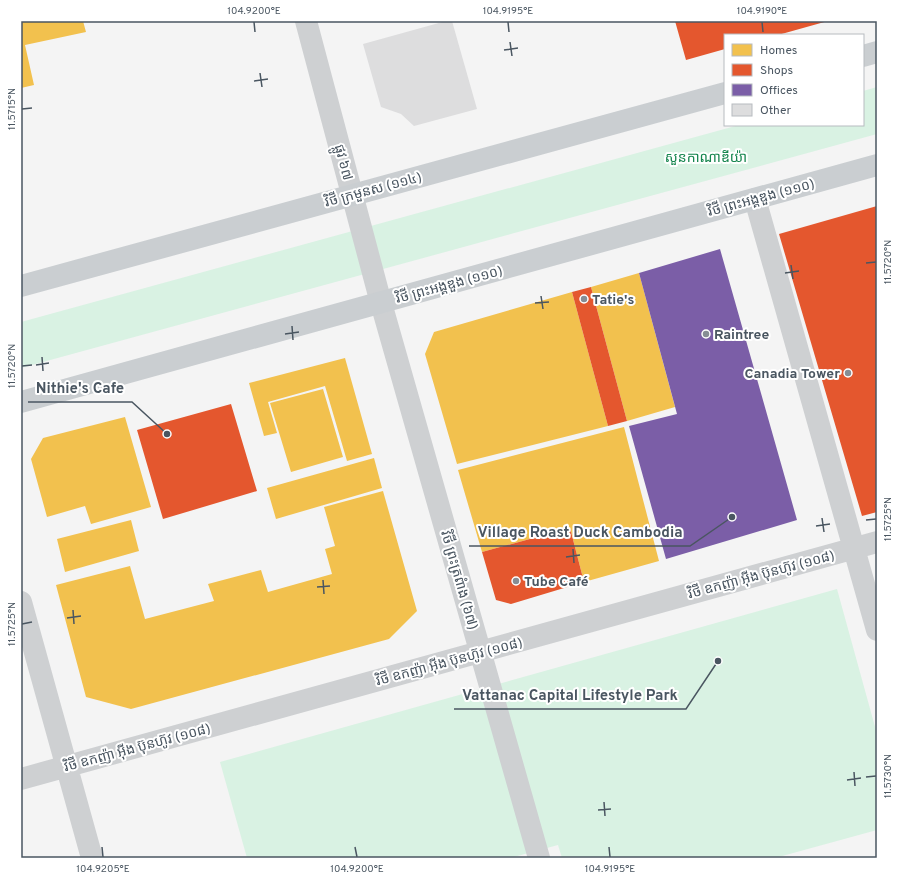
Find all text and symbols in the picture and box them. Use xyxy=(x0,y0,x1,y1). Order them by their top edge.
text: 104.9200°E xyxy=(227,5,281,18)
text: 104.9195°E xyxy=(483,5,533,18)
text: 104.9190°E xyxy=(737,5,787,18)
legend xyxy=(724,34,864,126)
text: Homes xyxy=(760,43,797,59)
text: Shops xyxy=(760,63,793,79)
text: Offices xyxy=(760,83,798,99)
text: 11.5715°N xyxy=(6,88,19,130)
text: Other xyxy=(760,103,792,119)
street label: ផ្លូវ ៦៧ xyxy=(328,143,355,183)
park label: សួនកាណាឌីយ៉ា xyxy=(665,149,747,167)
street label: វិថី ក្រមួនស (១១៤) xyxy=(322,168,424,212)
street label: វិថី ព្រះអង្គឌួង (១១០) xyxy=(705,174,817,221)
text: 11.5720°N xyxy=(882,240,895,284)
street label: វិថី ព្រះអង្គឌួង (១១០) xyxy=(393,261,505,308)
place label: Tatie's xyxy=(592,292,635,309)
marker: Tatie's xyxy=(579,294,589,304)
place label: Raintree xyxy=(714,327,770,344)
marker: Raintree xyxy=(701,329,711,339)
text: 11.5720°N xyxy=(6,344,19,388)
place label: Canadia Tower xyxy=(745,366,840,383)
marker: Canadia Tower xyxy=(843,368,853,378)
callout: Nithie's Cafe xyxy=(28,375,132,402)
text: Nithie's Cafe xyxy=(36,380,124,399)
text: 11.5725°N xyxy=(882,497,895,541)
callout: Village Roast Duck Cambodia xyxy=(469,519,690,546)
text: Village Roast Duck Cambodia xyxy=(477,524,683,543)
street label: វិថី ព្រះត្រពំាង (៦៧) xyxy=(436,528,482,632)
street label: វិថី ឧកញ៉ា អ៊ីង ប៊ុនហ៊ូវ (១០៨) xyxy=(685,546,837,603)
place label: Tube Café xyxy=(524,574,589,591)
marker: Tube Café xyxy=(511,576,521,586)
text: 11.5725°N xyxy=(6,602,19,646)
street label: វិថី ឧកញ៉ា អ៊ីង ប៊ុនហ៊ូវ (១០៨) xyxy=(373,633,525,690)
callout: Vattanac Capital Lifestyle Park xyxy=(454,682,686,709)
text: Vattanac Capital Lifestyle Park xyxy=(462,687,678,706)
street label: វិថី ឧកញ៉ា អ៊ីង ប៊ុនហ៊ូវ (១០៨) xyxy=(61,719,213,776)
text: 11.5730°N xyxy=(882,754,895,798)
text: 104.9205°E xyxy=(76,863,130,876)
text: 104.9200°E xyxy=(330,863,384,876)
text: 104.9195°E xyxy=(585,863,635,876)

